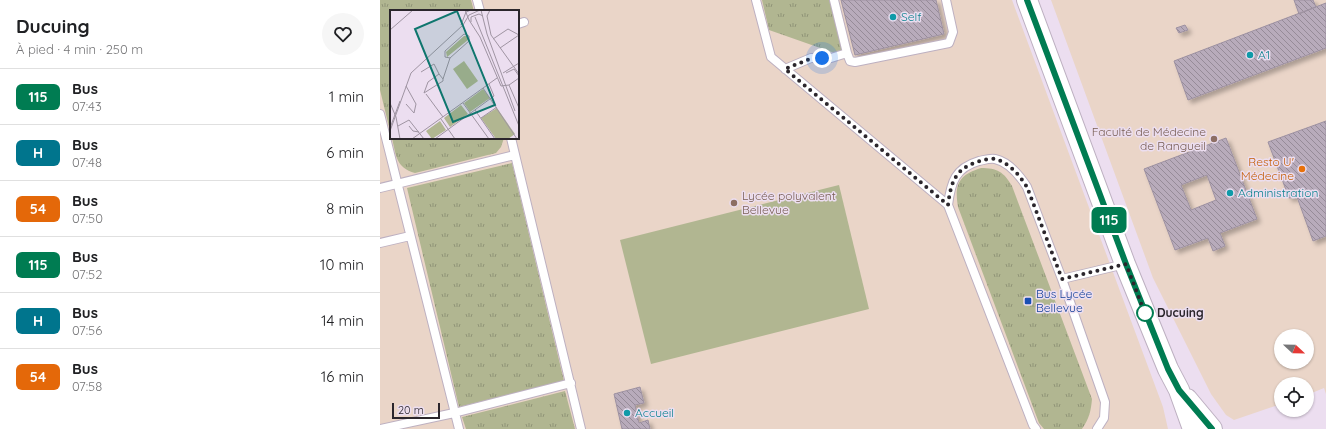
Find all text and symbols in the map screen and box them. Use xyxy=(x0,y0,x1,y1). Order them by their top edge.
place label: Self xyxy=(901,9,922,24)
inset map xyxy=(390,10,519,139)
marker: Self xyxy=(888,12,898,22)
button: heart xyxy=(322,13,364,55)
text: Ducuing xyxy=(16,14,90,38)
text: À pied · 4 min · 250 m xyxy=(16,41,143,57)
place label: A1 xyxy=(1258,47,1270,62)
your location xyxy=(812,48,832,68)
marker: A1 xyxy=(1245,50,1255,60)
text: Bus xyxy=(72,79,98,98)
text: 1 min xyxy=(329,87,364,106)
text: 115 xyxy=(29,88,47,106)
text: 07:43 xyxy=(72,98,102,114)
place label: Faculté de Médecine de Rangueil xyxy=(1092,124,1206,153)
marker: Faculté de Médecine de Rangueil xyxy=(1209,134,1219,144)
text: Bus xyxy=(72,135,98,154)
text: 6 min xyxy=(326,143,364,162)
text: H xyxy=(33,144,43,162)
text: 07:48 xyxy=(72,154,102,170)
place label: Resto U' Médecine xyxy=(1241,154,1294,183)
marker: Resto U' Médecine xyxy=(1297,164,1307,174)
place label: Administration xyxy=(1238,185,1318,200)
place label: Lycée polyvalent Bellevue xyxy=(742,188,836,217)
marker: Administration xyxy=(1225,188,1235,198)
text: Bus xyxy=(72,191,98,210)
marker: Lycée polyvalent Bellevue xyxy=(729,198,739,208)
text: 8 min xyxy=(326,199,364,218)
text: 54 xyxy=(30,200,46,218)
line badge: 115 xyxy=(1086,207,1132,233)
text: 07:50 xyxy=(72,210,103,226)
text: 115 xyxy=(1100,211,1118,229)
text: Bus xyxy=(72,247,98,266)
text: 10 min xyxy=(320,255,364,274)
text: 115 xyxy=(29,256,47,274)
text: 07:52 xyxy=(72,266,102,282)
place label: Bus Lycée Bellevue xyxy=(1036,286,1092,315)
marker: Bus Lycée Bellevue xyxy=(1023,296,1033,306)
text: Bus xyxy=(72,303,98,322)
marker: Ducuing xyxy=(1136,304,1154,322)
place label: Ducuing xyxy=(1157,305,1204,320)
text: 14 min xyxy=(321,311,364,330)
text: H xyxy=(33,312,43,330)
text: 07:56 xyxy=(72,322,102,338)
north arrow xyxy=(1274,329,1314,369)
map controls xyxy=(1274,329,1314,417)
text: Bus xyxy=(72,359,98,378)
text: 16 min xyxy=(321,367,364,386)
text: 54 xyxy=(30,368,46,386)
button: locate xyxy=(1274,377,1314,417)
text: 07:58 xyxy=(72,378,102,394)
scale bar xyxy=(392,401,440,420)
text: 20 m xyxy=(398,403,424,417)
place label: Accueil xyxy=(635,405,674,420)
marker: Accueil xyxy=(622,408,632,418)

